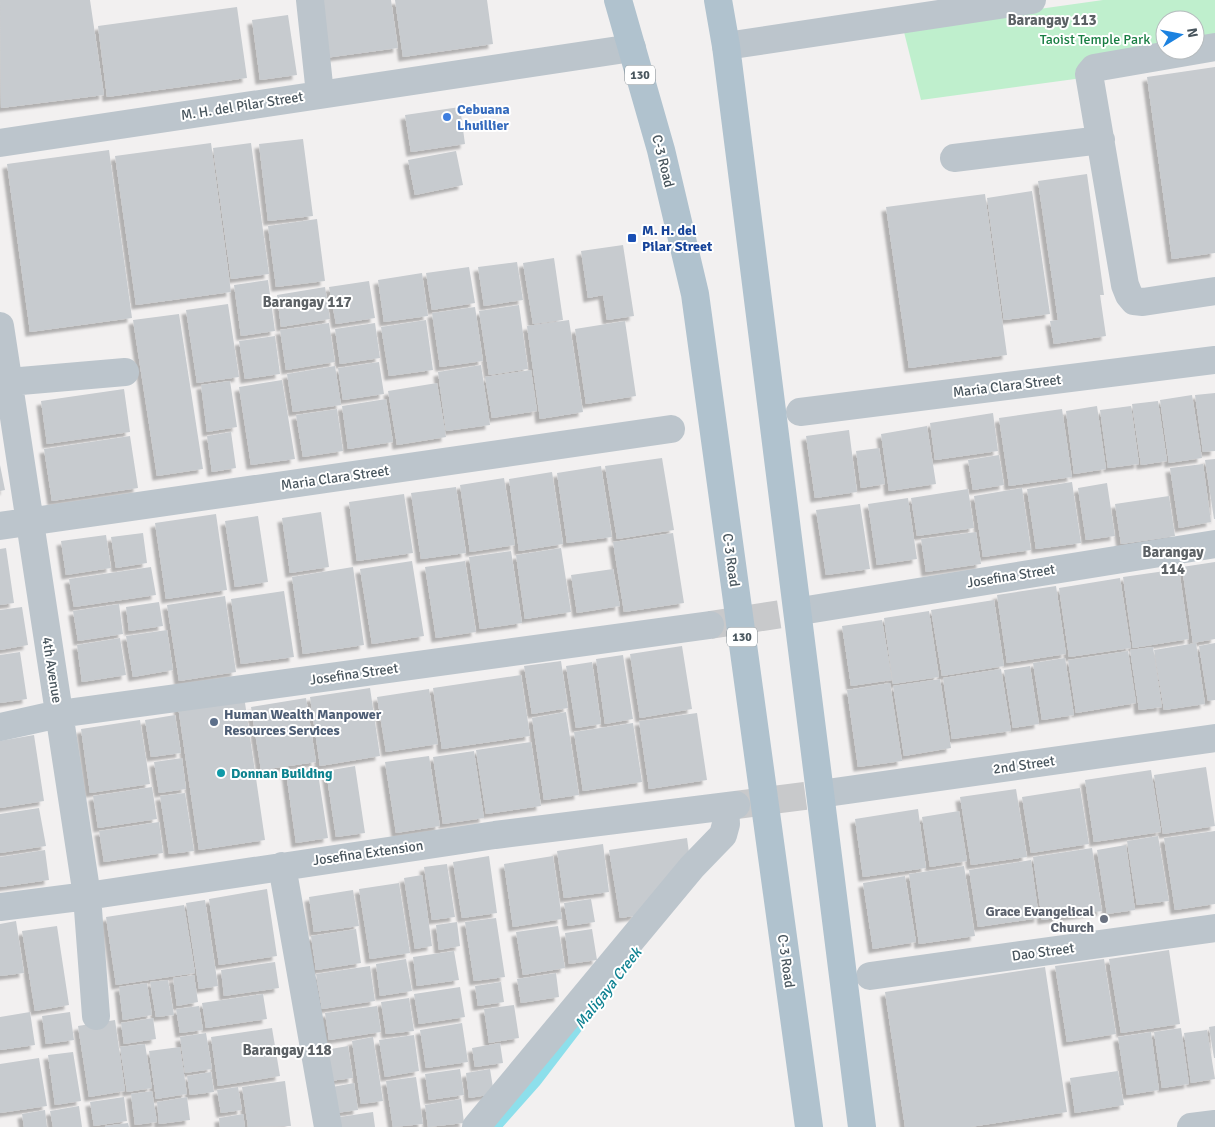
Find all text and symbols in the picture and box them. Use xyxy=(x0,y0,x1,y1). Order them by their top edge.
north arrow xyxy=(1155,10,1205,60)
district label: Barangay 113 xyxy=(1007,11,1097,29)
text: N xyxy=(1183,27,1202,39)
park label: Taoist Temple Park xyxy=(1040,31,1150,48)
road number: 130 xyxy=(625,66,655,84)
street label: M. H. del Pilar Street xyxy=(180,88,304,124)
place label: Cebuana Lhuillier xyxy=(457,101,510,134)
marker: Cebuana Lhuillier xyxy=(441,111,453,123)
street label: C-3 Road xyxy=(648,133,678,189)
place label: M. H. del Pilar Street xyxy=(642,222,713,255)
marker: M. H. del Pilar Street xyxy=(626,232,638,244)
district label: Barangay 117 xyxy=(262,293,352,311)
street label: Maria Clara Street xyxy=(952,371,1062,401)
street label: Maria Clara Street xyxy=(280,462,390,494)
street label: C-3 Road xyxy=(719,532,743,588)
district label: Barangay 114 xyxy=(1142,543,1204,578)
street label: Josefina Street xyxy=(966,561,1056,591)
road number: 130 xyxy=(727,628,757,646)
street label: 4th Avenue xyxy=(38,636,66,704)
street label: Josefina Street xyxy=(309,659,399,689)
place label: Human Wealth Manpower Resources Services xyxy=(224,706,382,739)
marker: Human Wealth Manpower Resources Services xyxy=(208,716,220,728)
street label: 2nd Street xyxy=(992,752,1056,778)
place label: Donnan Building xyxy=(231,765,333,782)
marker: Donnan Building xyxy=(215,767,227,779)
street label: Josefina Extension xyxy=(312,837,424,869)
place label: Grace Evangelical Church xyxy=(985,903,1095,936)
marker: Grace Evangelical Church xyxy=(1098,913,1110,925)
street label: C-3 Road xyxy=(774,933,798,989)
street label: Dao Street xyxy=(1011,939,1075,965)
water label: Maligaya Creek xyxy=(571,943,646,1032)
district label: Barangay 118 xyxy=(242,1041,332,1059)

